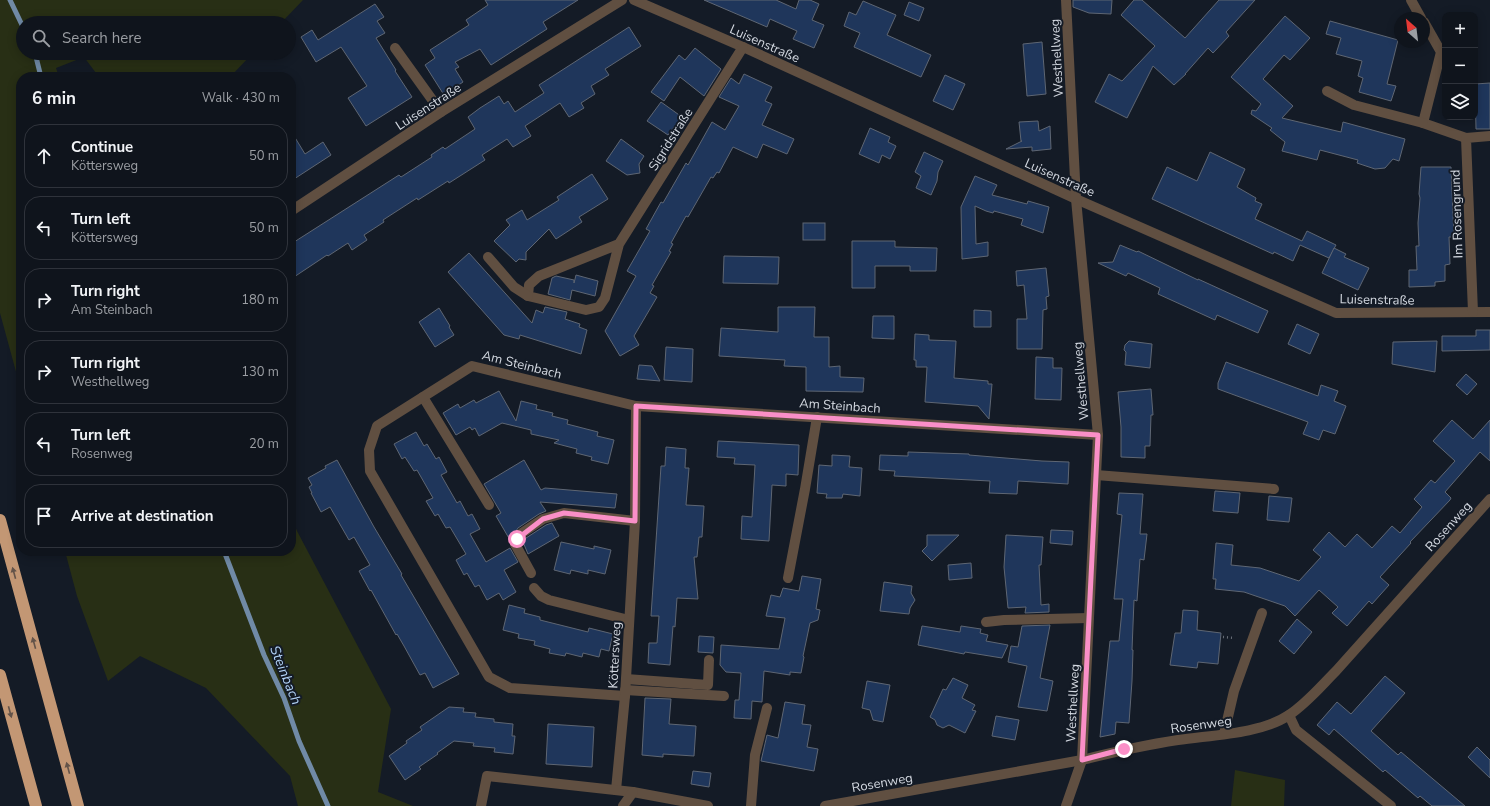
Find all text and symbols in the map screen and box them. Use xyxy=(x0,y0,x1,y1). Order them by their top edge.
north arrow xyxy=(1394,12,1430,48)
map controls xyxy=(1442,12,1478,120)
button: + xyxy=(1442,12,1478,48)
search box xyxy=(16,16,296,60)
street label: Westhellweg xyxy=(1046,18,1068,98)
street label: Luisenstraße xyxy=(727,20,803,67)
icon: search xyxy=(30,27,52,49)
text: Search here xyxy=(62,28,142,48)
button: − xyxy=(1442,48,1478,84)
street label: Luisenstraße xyxy=(392,79,465,135)
button: layers xyxy=(1442,84,1478,120)
text: 6 min xyxy=(32,87,76,110)
text: Walk · 430 m xyxy=(202,89,280,107)
street label: Sigridstraße xyxy=(644,105,697,174)
text: Continue xyxy=(71,137,133,157)
icon: ahead xyxy=(33,145,55,167)
text: 50 m xyxy=(249,147,279,165)
street label: Luisenstraße xyxy=(1022,154,1098,201)
text: Köttersweg xyxy=(71,157,138,175)
street label: Im Rosengrund xyxy=(1446,169,1468,259)
text: Turn left xyxy=(71,209,130,229)
icon: left xyxy=(33,217,55,239)
text: 50 m xyxy=(249,219,279,237)
text: Köttersweg xyxy=(71,229,138,247)
text: Turn right xyxy=(71,281,140,301)
icon: right xyxy=(33,289,55,311)
street label: Luisenstraße xyxy=(1339,290,1415,310)
text: 180 m xyxy=(241,291,279,309)
text: Am Steinbach xyxy=(71,301,153,319)
street label: Westhellweg xyxy=(1069,341,1093,421)
street label: Am Steinbach xyxy=(480,346,564,384)
text: Turn right xyxy=(71,353,140,373)
icon: right xyxy=(33,361,55,383)
text: 130 m xyxy=(241,363,279,381)
text: Westhellweg xyxy=(71,373,149,391)
street label: Am Steinbach xyxy=(799,394,881,418)
text: Turn left xyxy=(71,425,130,445)
icon: left xyxy=(33,433,55,455)
text: 20 m xyxy=(249,435,279,453)
text: Rosenweg xyxy=(71,445,133,463)
street label: Rosenweg xyxy=(1421,498,1476,556)
icon: arrive xyxy=(33,505,55,527)
text: Arrive at destination xyxy=(71,506,214,526)
route start xyxy=(508,530,526,548)
one-way arrow xyxy=(11,566,17,579)
street label: Köttersweg xyxy=(604,621,626,689)
one-way arrow xyxy=(30,637,36,649)
water label: Steinbach xyxy=(265,643,306,708)
street label: Westhellweg xyxy=(1062,663,1084,743)
one-way arrow xyxy=(7,707,13,719)
street label: Rosenweg xyxy=(1169,712,1233,738)
route end xyxy=(1115,740,1133,758)
one-way arrow xyxy=(65,762,71,774)
street label: Rosenweg xyxy=(850,769,914,797)

